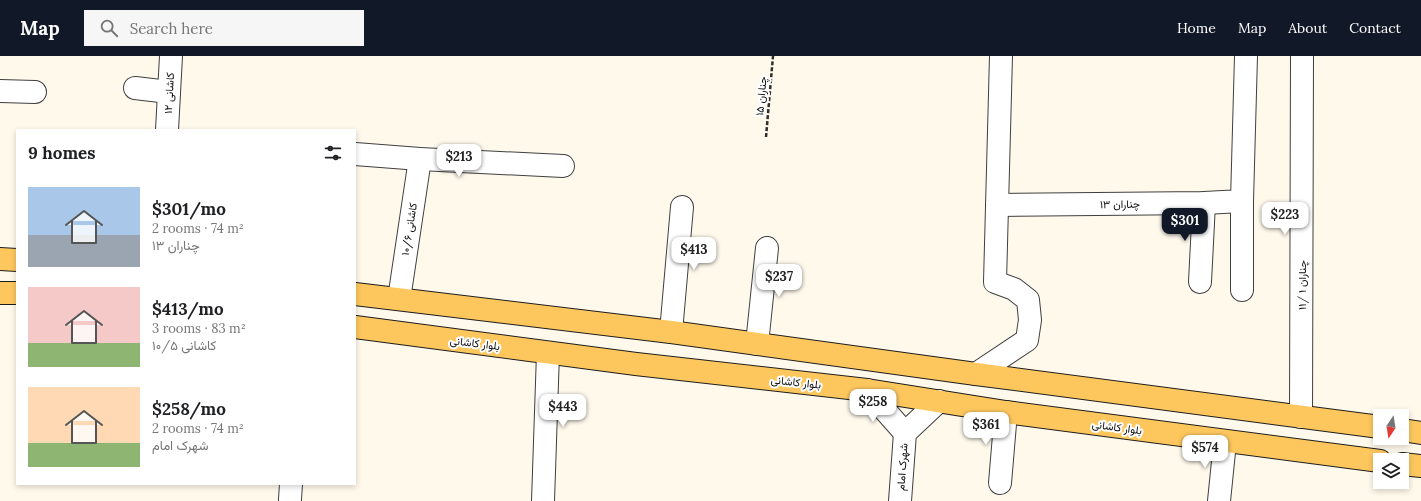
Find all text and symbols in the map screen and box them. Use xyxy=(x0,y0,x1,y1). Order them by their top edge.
search box xyxy=(84,10,364,46)
text: Map xyxy=(20,16,60,40)
icon: search xyxy=(98,17,120,39)
text: Search here xyxy=(130,19,213,38)
text: Home xyxy=(1177,19,1216,37)
text: Map xyxy=(1238,19,1266,37)
text: About xyxy=(1288,19,1327,37)
text: Contact xyxy=(1349,19,1401,37)
street label: کاشانی ۱۲ xyxy=(161,72,177,114)
street label: چناران ۱۵ xyxy=(752,76,771,116)
text: 9 homes xyxy=(28,142,95,164)
icon: filters xyxy=(322,142,344,164)
pin: $213 xyxy=(435,144,483,178)
text: $213 xyxy=(445,148,473,165)
street label: چناران ۱۳ xyxy=(1100,197,1140,212)
text: $301/mo xyxy=(152,198,226,220)
street label: ۱۰/۶ کاشانی xyxy=(398,201,421,257)
pin: $223 xyxy=(1261,202,1309,236)
icon: home xyxy=(60,203,108,251)
text: $223 xyxy=(1271,206,1299,223)
pin: $301 xyxy=(1161,208,1209,242)
text: $301 xyxy=(1171,212,1199,229)
text: 2 rooms · 74 m² xyxy=(152,220,244,237)
text: چناران ۱۳ xyxy=(152,237,200,254)
pin: $413 xyxy=(670,237,718,271)
text: $413 xyxy=(680,241,708,258)
street label: چناران ۱ /۱۱ xyxy=(1295,260,1310,310)
pin: $237 xyxy=(755,264,803,298)
text: $237 xyxy=(765,268,793,285)
text: $413/mo xyxy=(152,298,224,320)
icon: home xyxy=(60,303,108,351)
text: 3 rooms · 83 m² xyxy=(152,320,246,337)
street label: بلوار کاشانی xyxy=(449,333,501,353)
text: ۱۰/۵ کاشانی xyxy=(152,337,216,354)
street label: بلوار کاشانی xyxy=(770,372,822,392)
pin: $258 xyxy=(849,389,897,423)
text: $258 xyxy=(858,393,888,410)
pin: $443 xyxy=(539,394,587,428)
text: $258/mo xyxy=(152,398,226,420)
text: $443 xyxy=(548,398,578,415)
icon: home xyxy=(60,403,108,451)
north arrow xyxy=(1373,409,1409,445)
map controls xyxy=(1373,409,1409,489)
pin: $361 xyxy=(962,412,1010,446)
text: $361 xyxy=(972,416,1000,433)
street label: بلوار کاشانی xyxy=(1091,417,1143,437)
text: 2 rooms · 74 m² xyxy=(152,420,244,437)
pin: $574 xyxy=(1181,435,1229,469)
text: شهرک امام xyxy=(152,437,208,454)
text: $574 xyxy=(1191,439,1219,456)
street label: شهرک امام xyxy=(893,442,912,491)
button: layers xyxy=(1373,453,1409,489)

